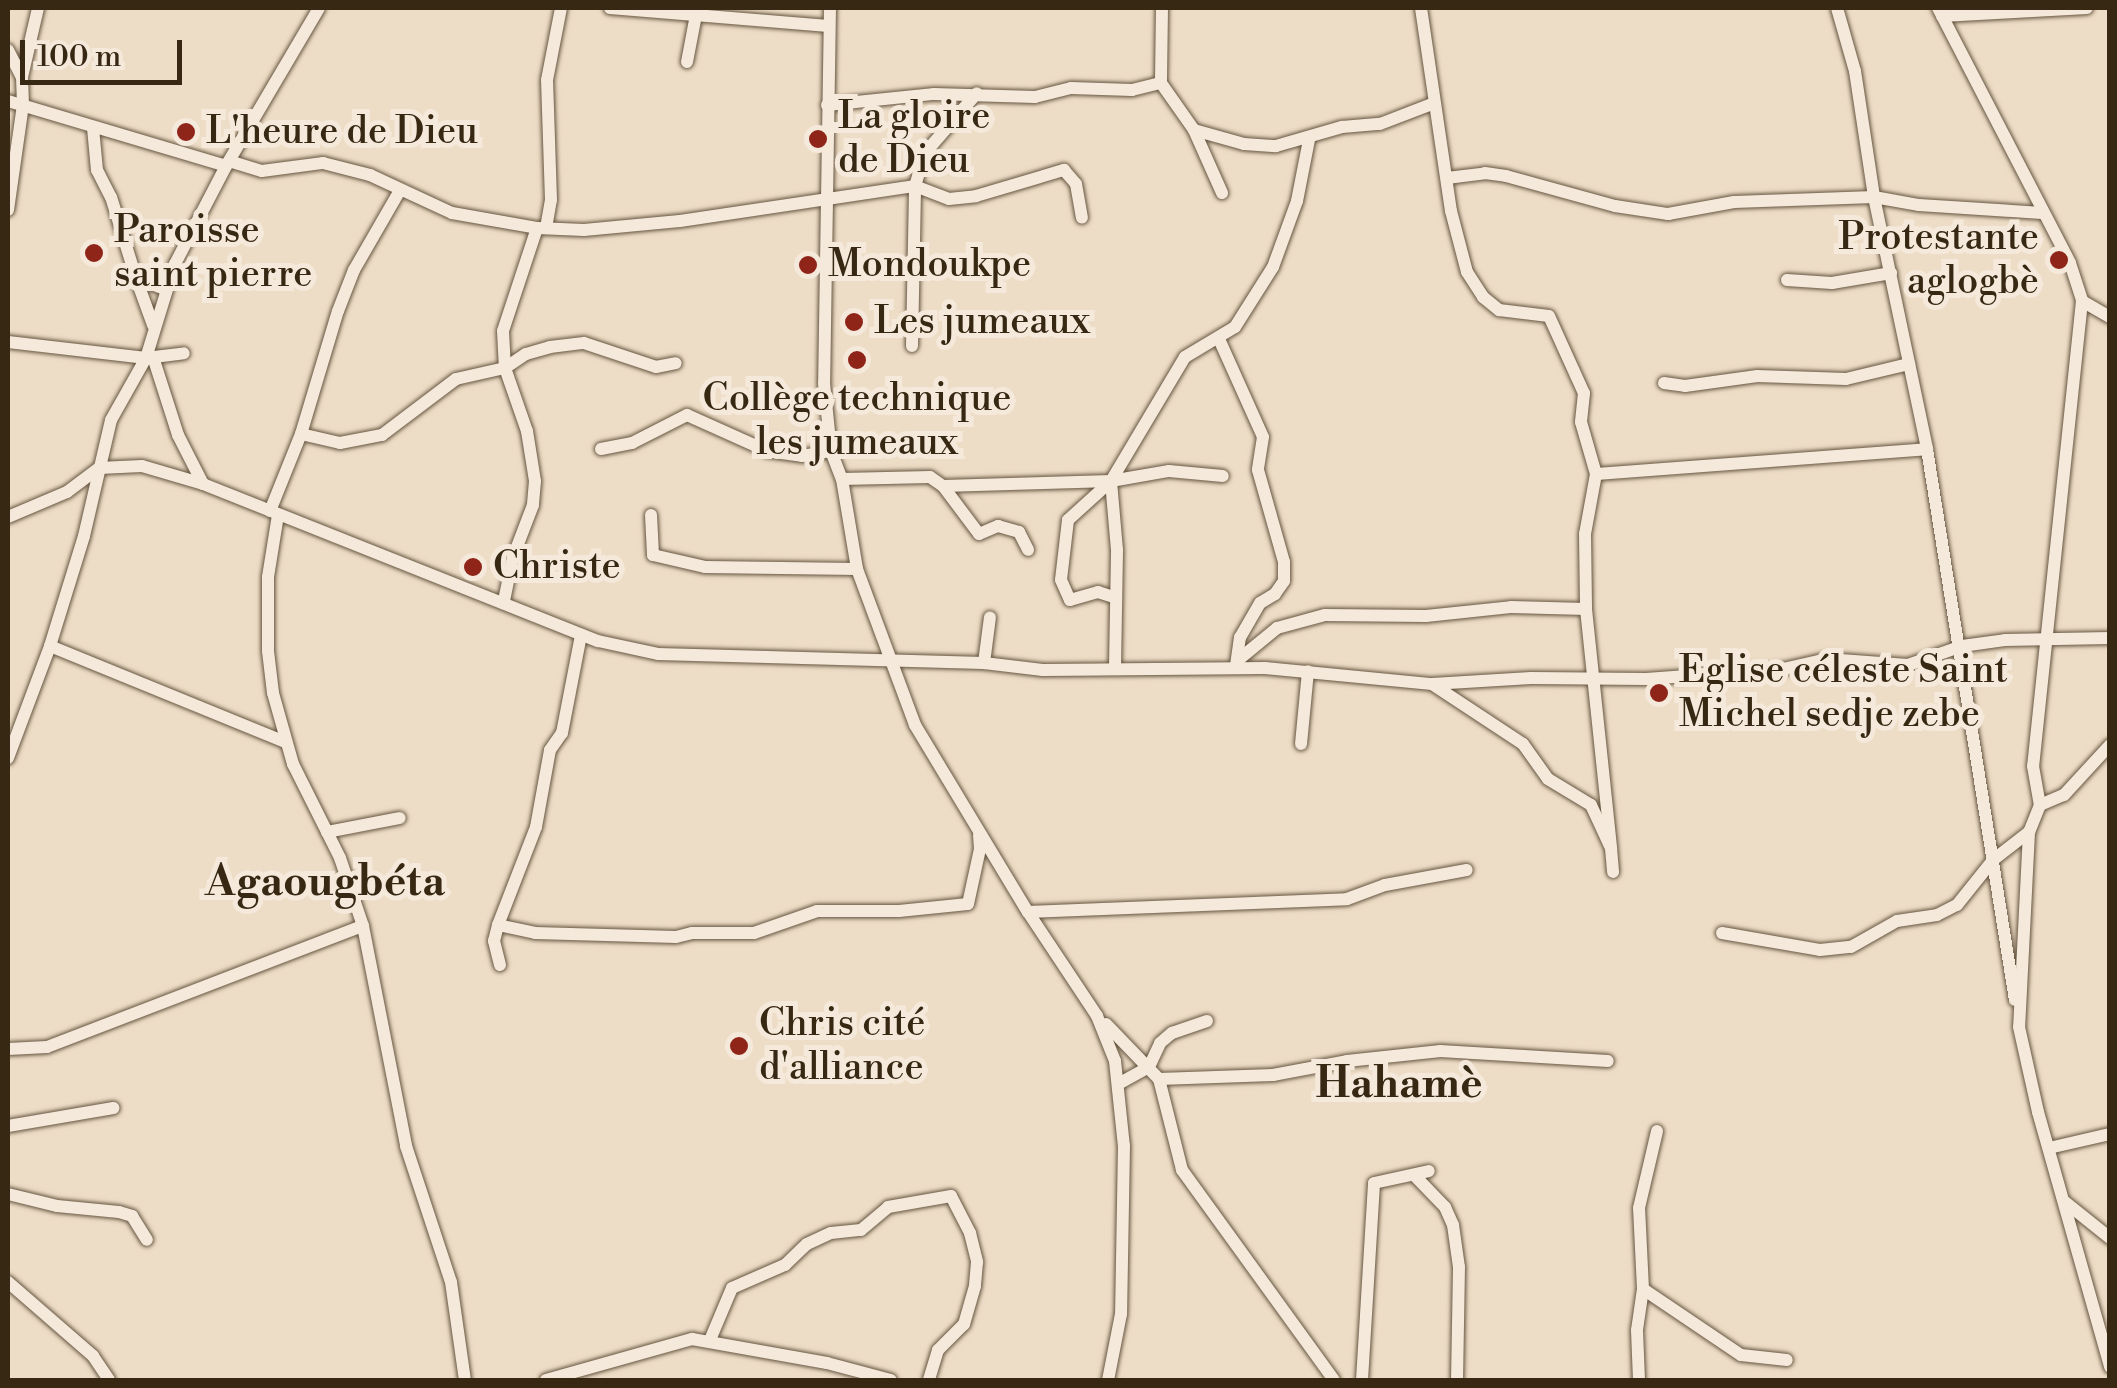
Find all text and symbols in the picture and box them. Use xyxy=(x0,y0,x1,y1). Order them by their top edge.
scale bar xyxy=(25,20,188,82)
text: 100 m xyxy=(37,38,121,76)
place label: La gloire de Dieu xyxy=(838,94,990,183)
place label: L'heure de Dieu xyxy=(206,109,478,155)
marker: L'heure de Dieu xyxy=(175,121,197,143)
marker: La gloire de Dieu xyxy=(807,128,829,150)
place label: Paroisse saint pierre xyxy=(114,208,313,298)
place label: Protestante aglogbè xyxy=(1838,215,2039,304)
marker: Paroisse saint pierre xyxy=(83,242,105,264)
place label: Mondoukpe xyxy=(828,242,1031,288)
marker: Protestante aglogbè xyxy=(2048,249,2070,271)
marker: Mondoukpe xyxy=(797,254,819,276)
place label: Les jumeaux xyxy=(874,299,1090,345)
marker: Les jumeaux xyxy=(843,311,865,333)
marker: Collège technique les jumeaux xyxy=(846,349,868,371)
place label: Collège technique les jumeaux xyxy=(703,376,1011,466)
place label: Christe xyxy=(493,544,621,590)
marker: Christe xyxy=(462,556,484,578)
place label: Eglise céleste Saint Michel sedje zebe xyxy=(1679,648,2008,738)
marker: Eglise céleste Saint Michel sedje zebe xyxy=(1648,682,1670,704)
district label: Agaougbéta xyxy=(205,858,445,908)
place label: Chris cité d'alliance xyxy=(759,1001,926,1090)
marker: Chris cité d'alliance xyxy=(728,1035,750,1057)
district label: Hahamè xyxy=(1316,1060,1482,1110)

